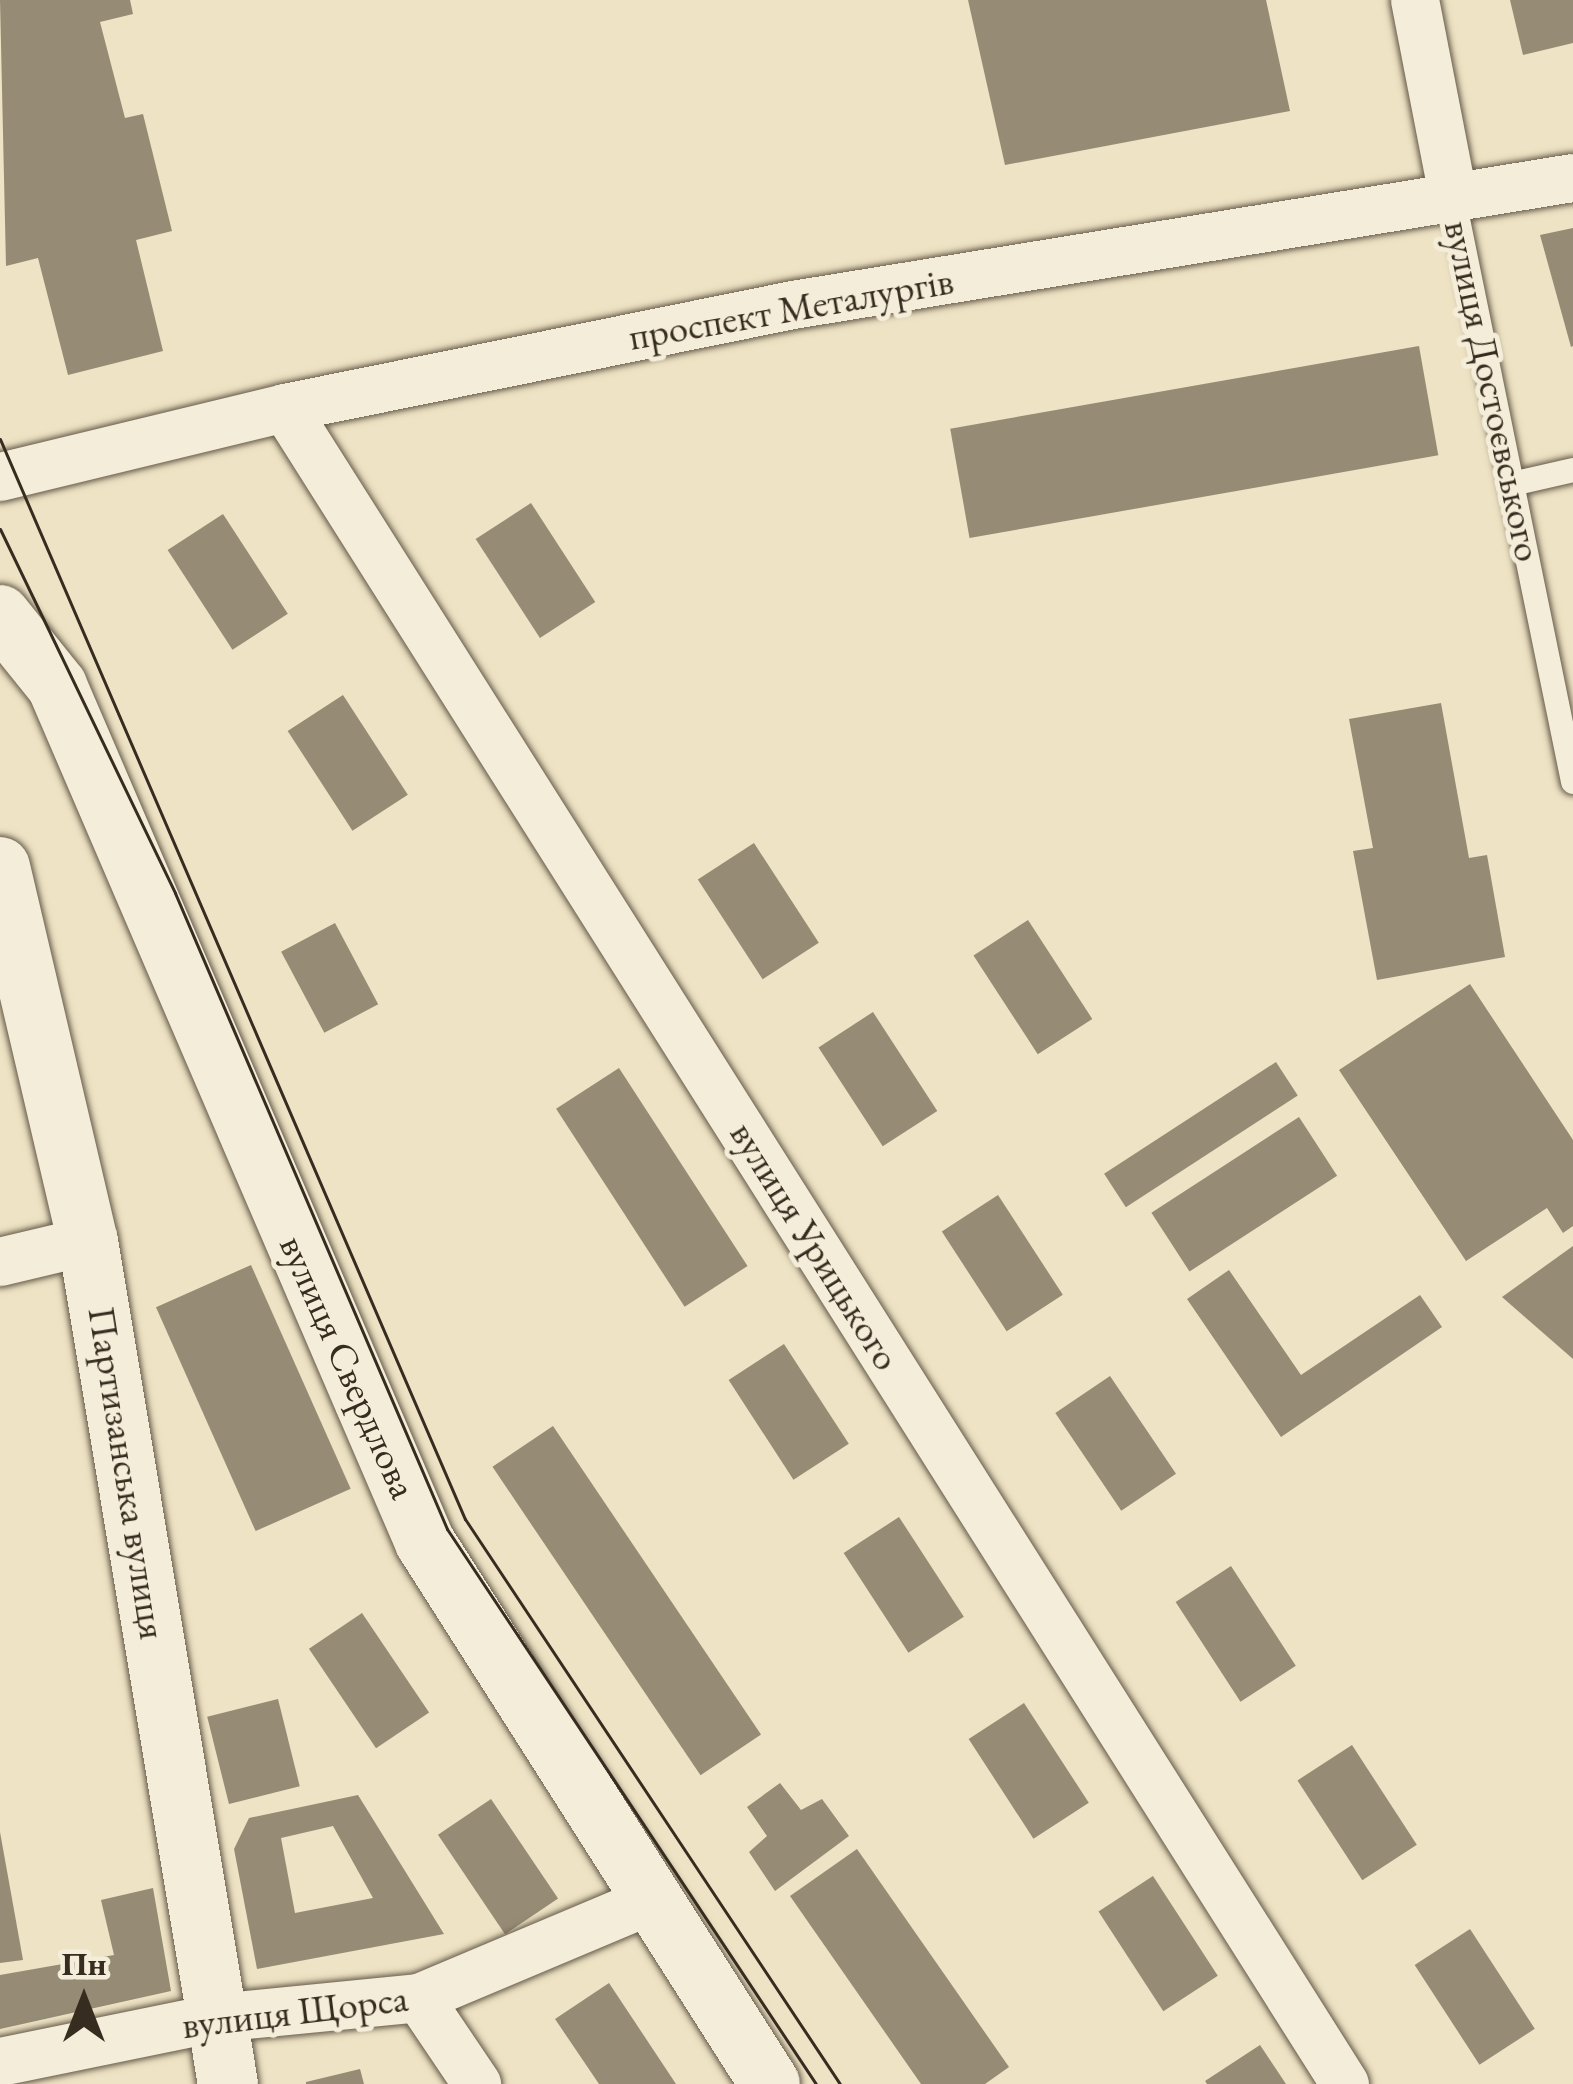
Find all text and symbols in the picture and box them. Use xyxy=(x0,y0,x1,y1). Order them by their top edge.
street label: вулиця Достоєвського xyxy=(1434,216,1552,566)
street label: проспект Металургів xyxy=(625,257,957,361)
street label: вулиця Урицького xyxy=(720,1113,910,1379)
street label: вулиця Свердлова xyxy=(269,1228,427,1506)
street label: Партизанська вулиця xyxy=(78,1303,176,1643)
north arrow xyxy=(24,1940,144,2060)
text: Пн xyxy=(61,1942,107,1985)
street label: вулиця Щорса xyxy=(179,1975,411,2049)

